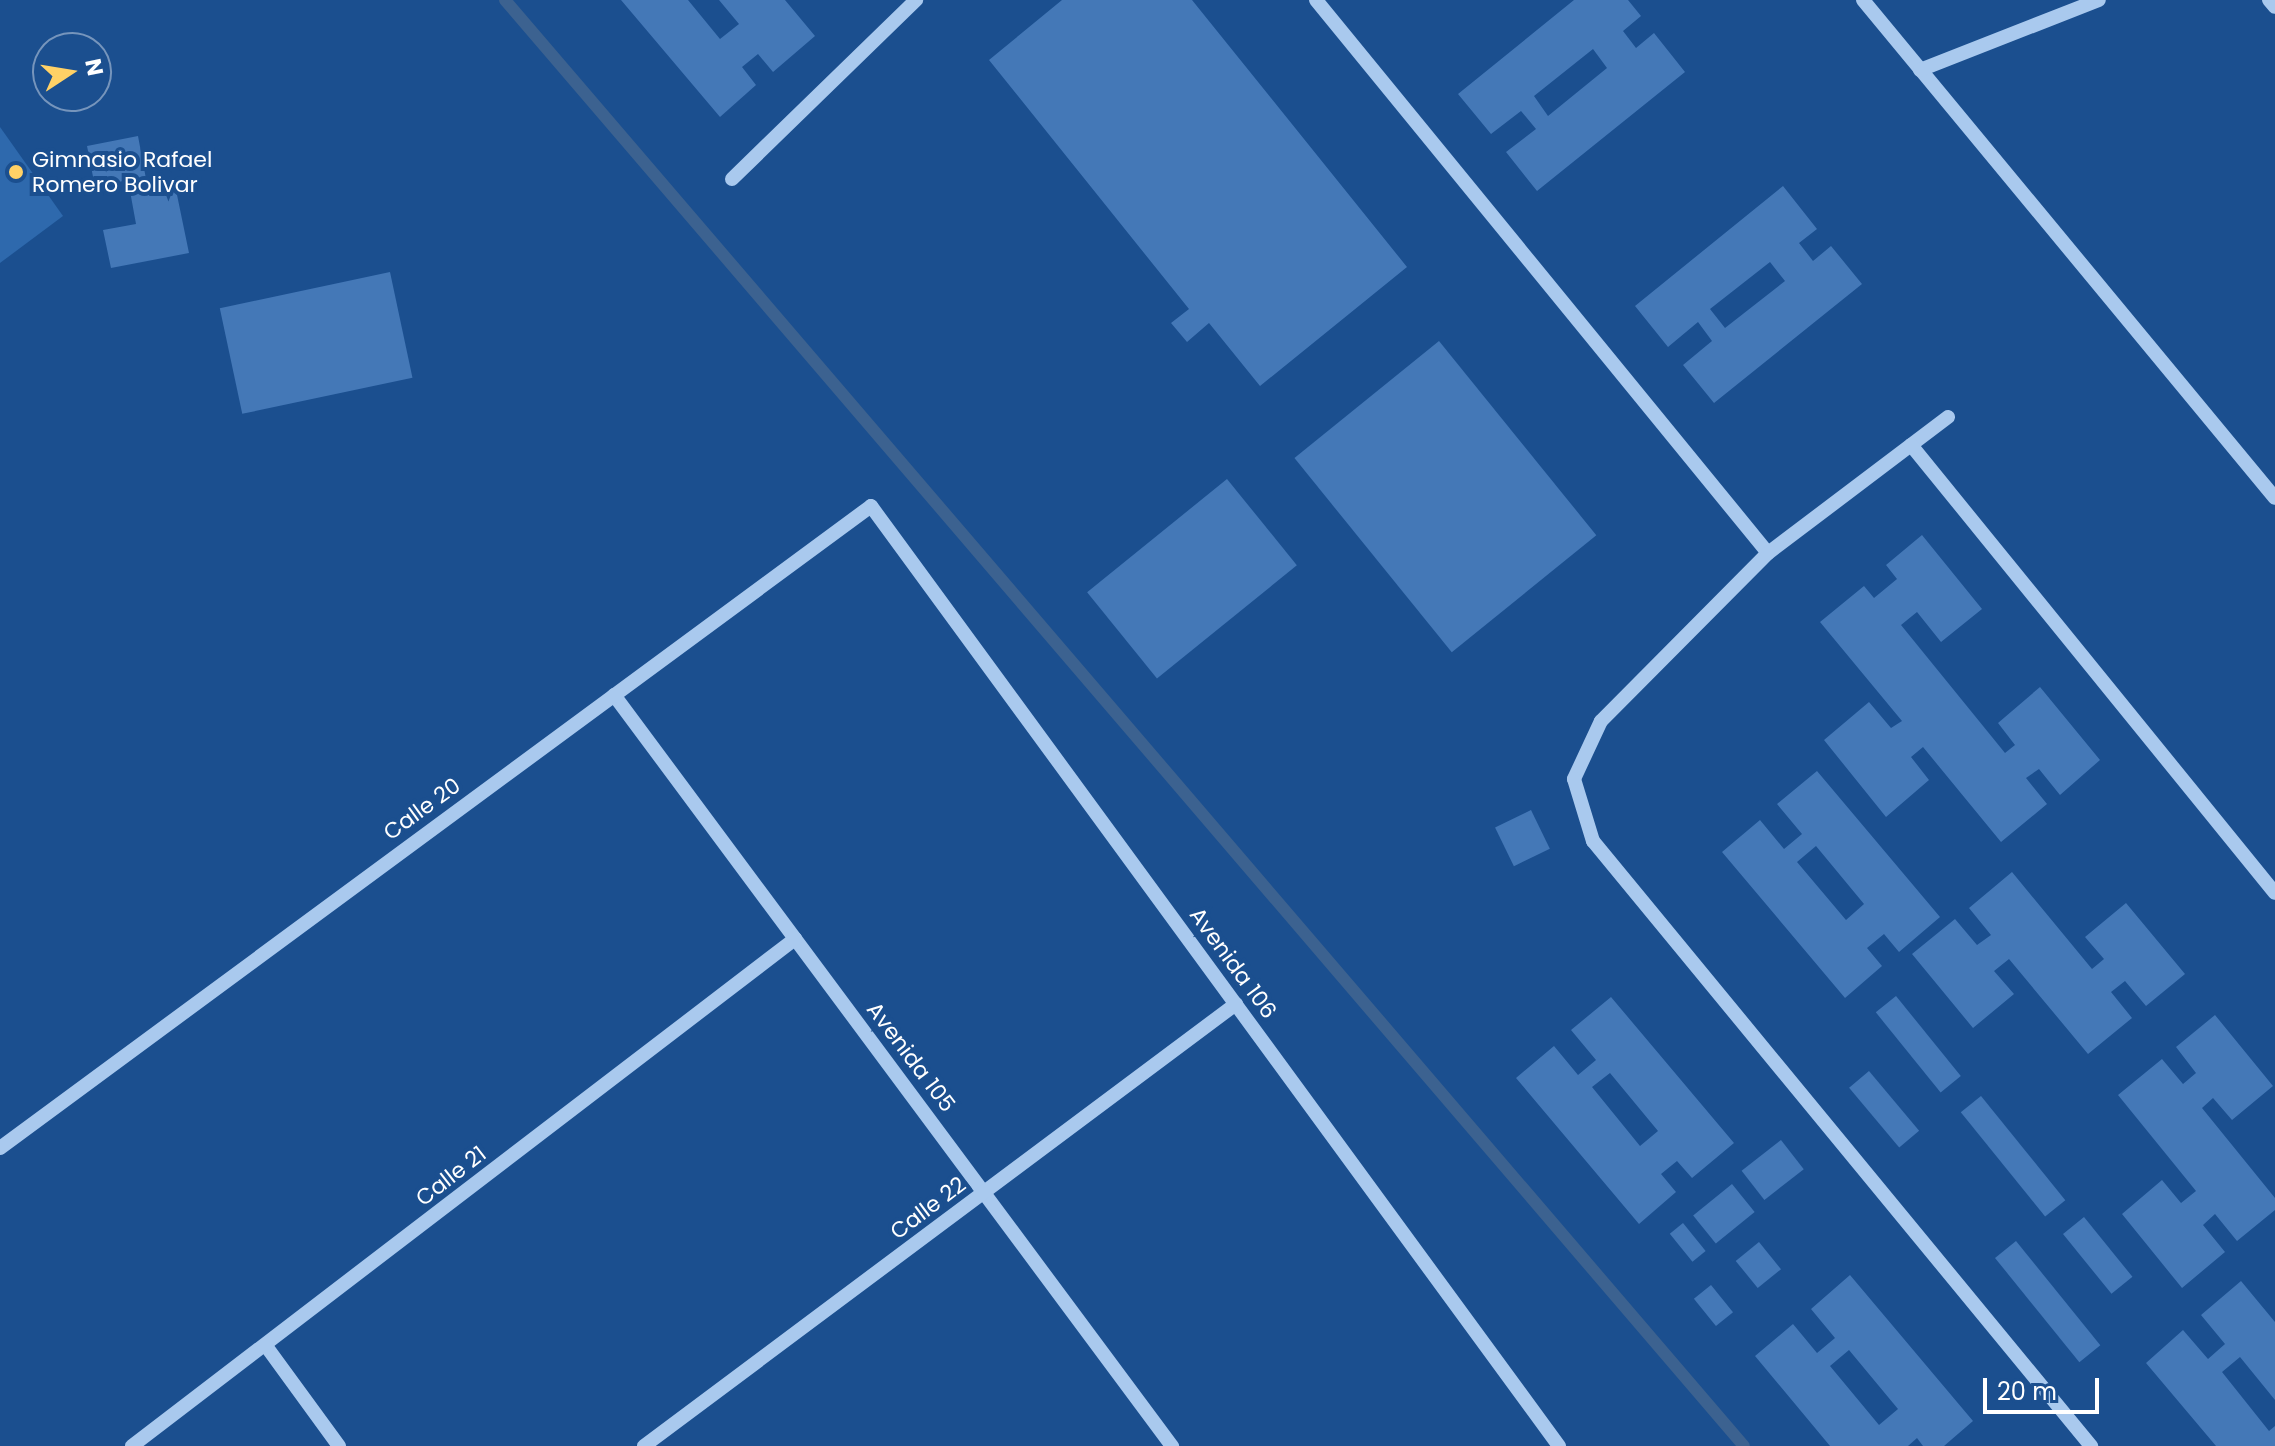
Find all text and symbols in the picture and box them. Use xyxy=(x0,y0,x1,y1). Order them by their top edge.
north arrow xyxy=(32,32,112,112)
text: N xyxy=(77,56,111,79)
place label: Gimnasio Rafael Romero Bolivar xyxy=(32,146,212,198)
marker: Gimnasio Rafael Romero Bolivar xyxy=(7,163,25,181)
street label: Calle 20 xyxy=(378,772,466,846)
street label: Avenida 106 xyxy=(1184,902,1282,1024)
street label: Avenida 105 xyxy=(861,997,961,1117)
street label: Calle 21 xyxy=(411,1140,491,1212)
street label: Calle 22 xyxy=(885,1171,971,1245)
scale bar xyxy=(1987,1362,2103,1412)
text: 20 m xyxy=(1997,1375,2057,1408)

